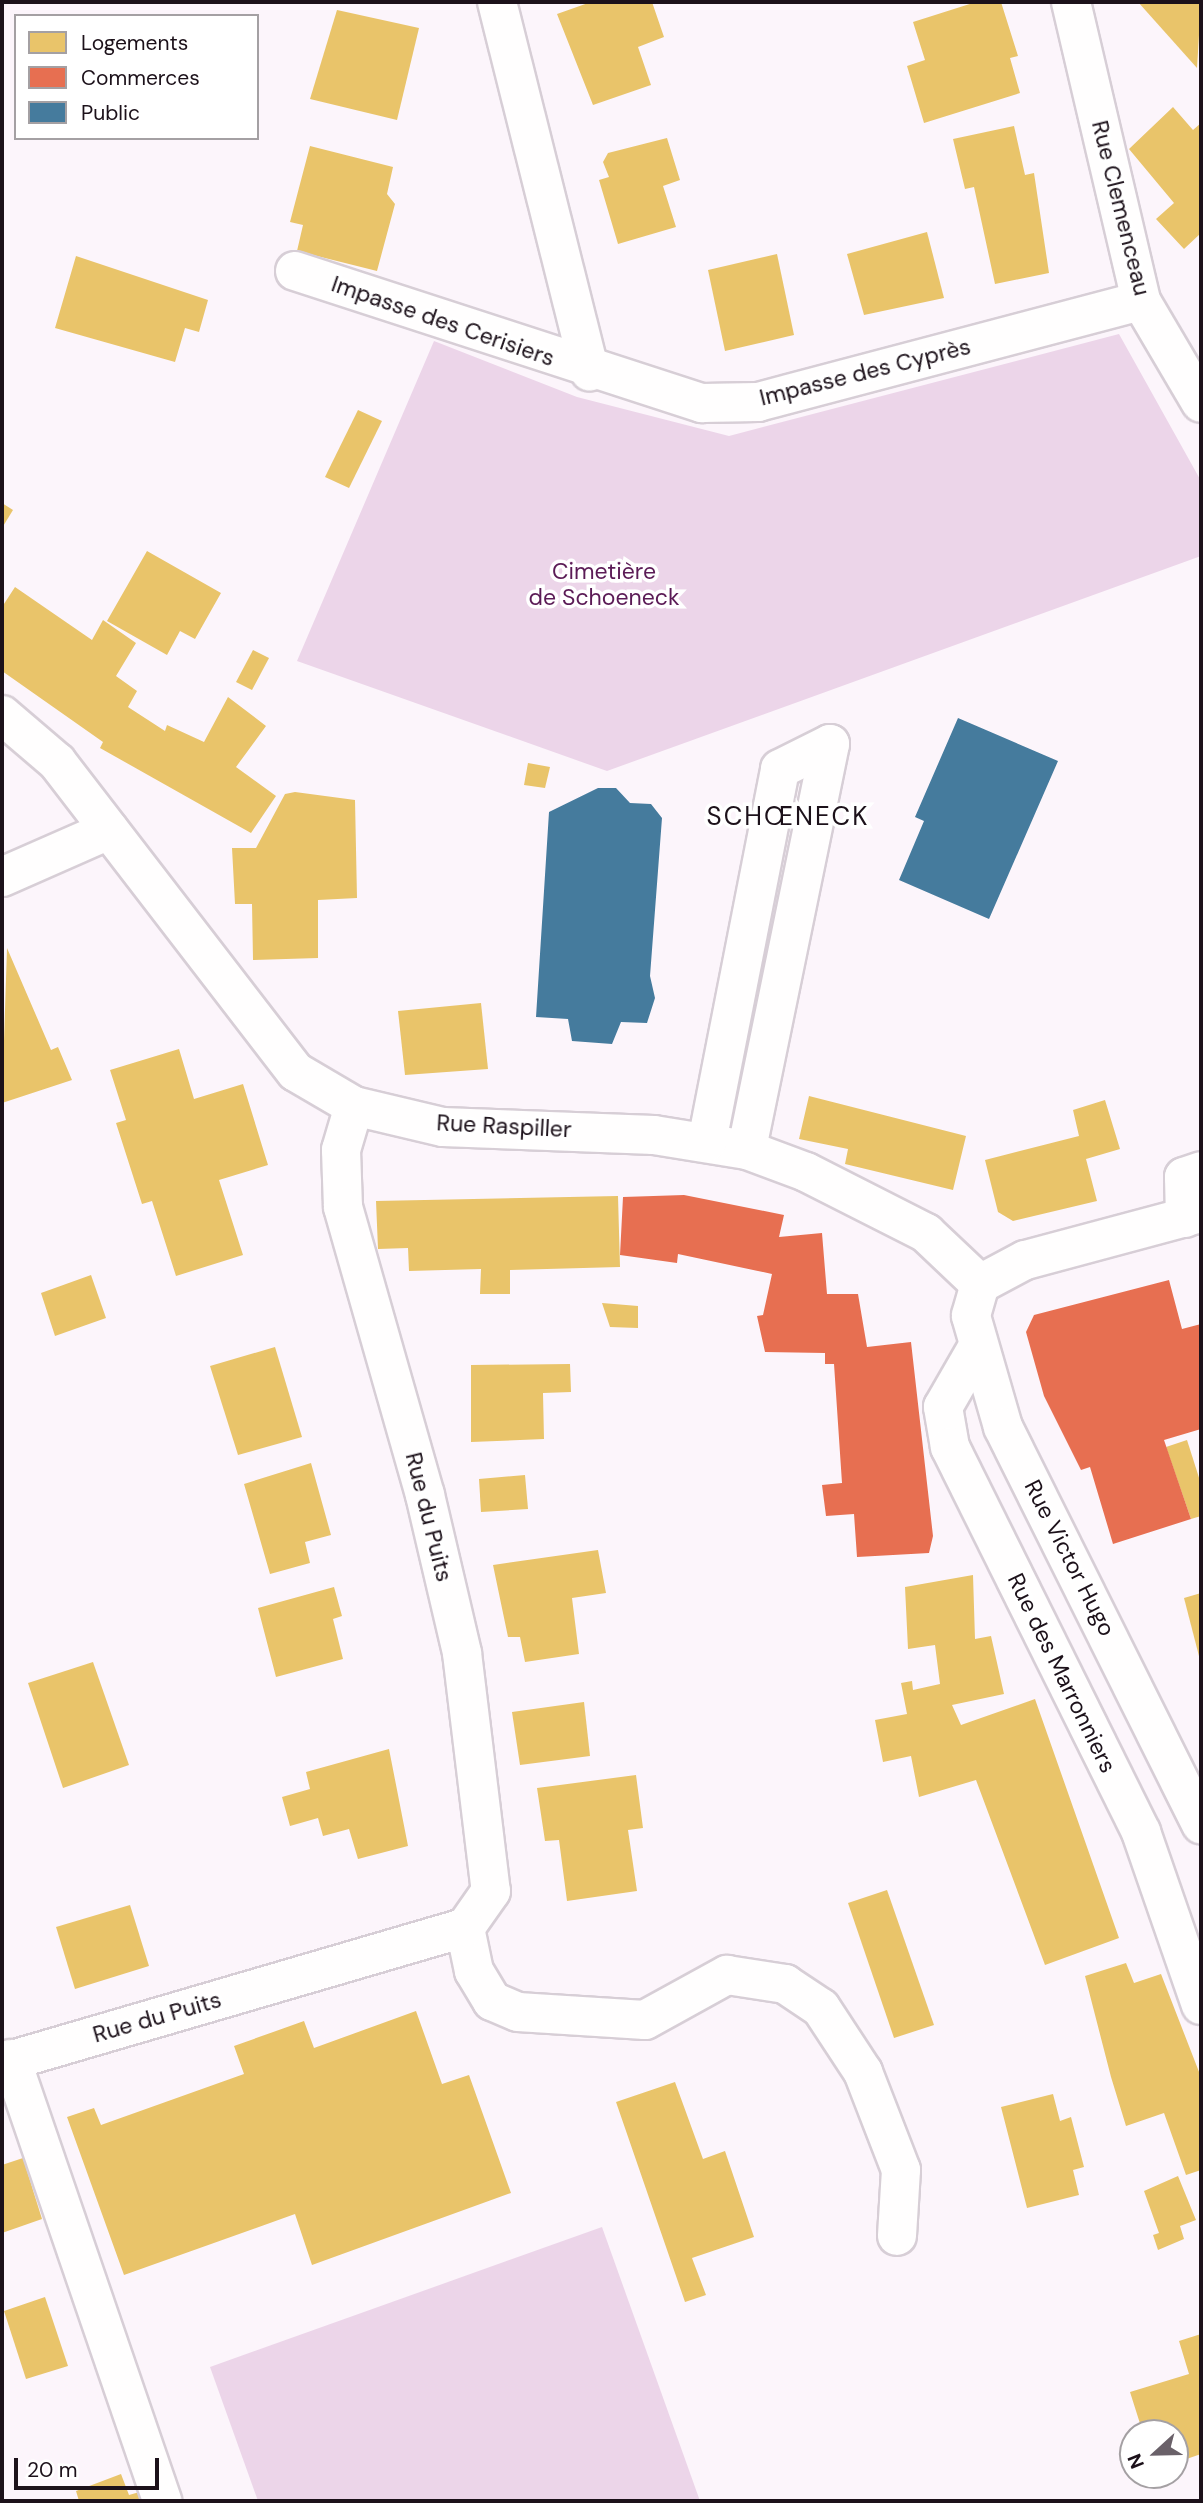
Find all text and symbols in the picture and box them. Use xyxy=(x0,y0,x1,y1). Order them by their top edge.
legend xyxy=(14,14,259,140)
text: Logements xyxy=(81,29,188,57)
text: Commerces xyxy=(81,64,200,92)
text: Public xyxy=(81,99,140,127)
street label: Rue Clemenceau xyxy=(1086,118,1156,298)
street label: Impasse des Cerisiers xyxy=(328,270,558,372)
street label: Impasse des Cyprès xyxy=(757,332,973,412)
park label: Cimetière de Schoeneck xyxy=(528,557,680,611)
district label: SCHŒNECK xyxy=(708,801,868,833)
street label: Rue Raspiller xyxy=(436,1109,572,1143)
street label: Rue du Puits xyxy=(400,1449,458,1585)
street label: Rue Victor Hugo xyxy=(1019,1475,1121,1641)
street label: Rue des Marronniers xyxy=(1002,1569,1122,1777)
street label: Rue du Puits xyxy=(90,1985,224,2049)
north arrow xyxy=(1119,2419,1189,2489)
scale bar xyxy=(18,2444,163,2488)
text: N xyxy=(1122,2450,1150,2472)
text: 20 m xyxy=(27,2456,78,2484)

